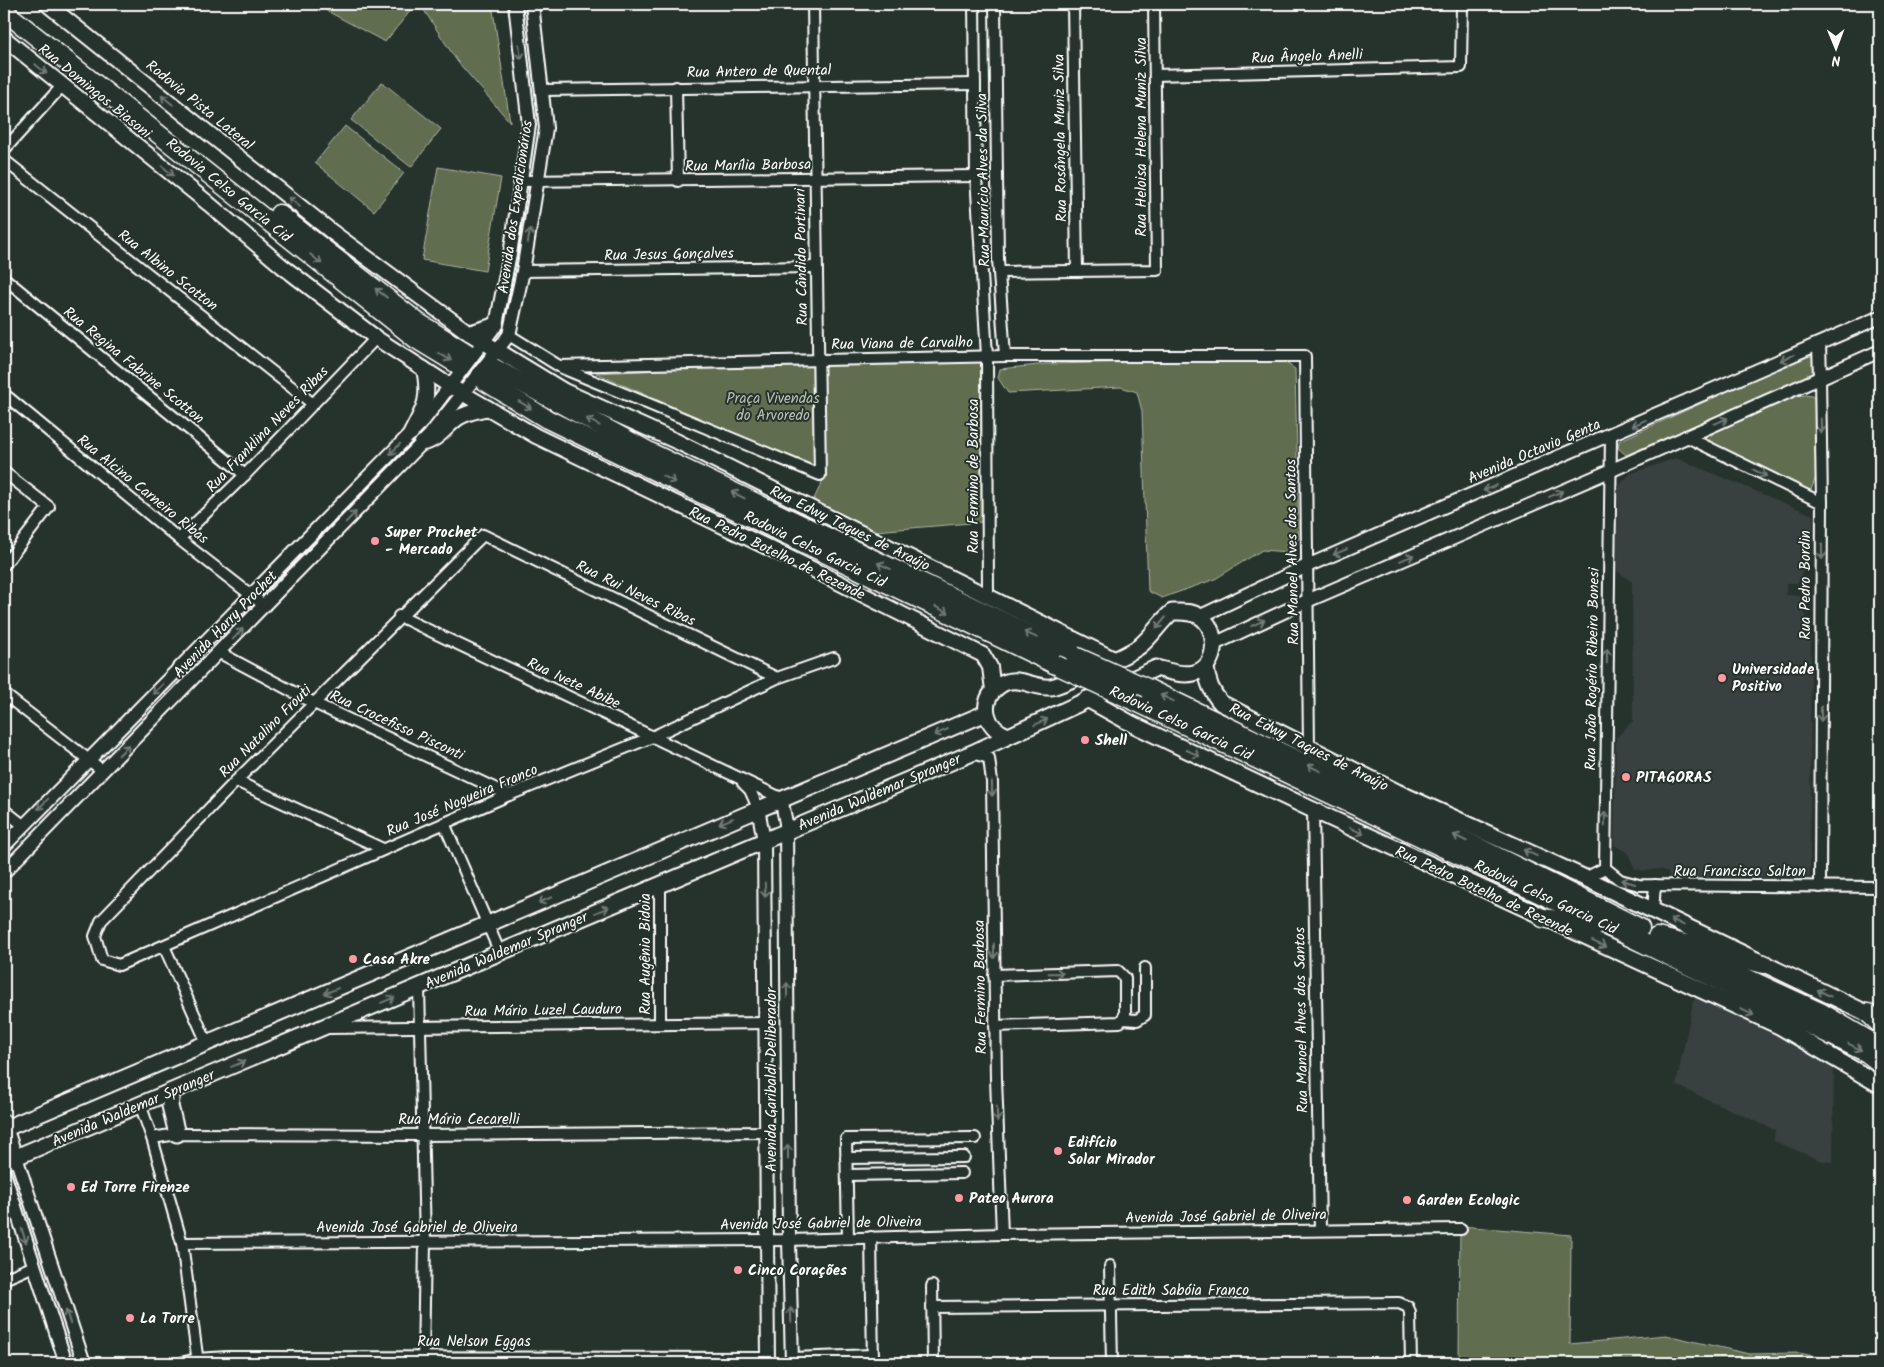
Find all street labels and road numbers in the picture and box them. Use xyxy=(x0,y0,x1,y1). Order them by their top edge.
street label: Rua Heloisa Helena Muniz Silva xyxy=(1130,37,1154,237)
street label: Rua Domingos Biasoni xyxy=(32,38,158,146)
street label: Rua Ângelo Anelli xyxy=(1251,43,1364,71)
street label: Rua Rosângela Muniz Silva xyxy=(1048,54,1074,222)
street label: Rodovia Pista Lateral xyxy=(140,55,259,157)
street label: Rua Antero de Quental xyxy=(686,59,832,85)
street label: Rua Maurício Alves da Silva xyxy=(970,93,998,267)
street label: Avenida dos Expedicionários xyxy=(492,118,540,295)
street label: Rodovia Celso Garcia Cid xyxy=(160,132,297,249)
street label: Rua Marília Barbosa xyxy=(685,153,811,179)
street label: Rua Cândido Portinari xyxy=(789,187,815,326)
street label: Rua Albino Scotton xyxy=(112,224,223,318)
street label: Rua Jesus Gonçalves xyxy=(604,242,735,268)
street label: Rua Regina Fabrine Scotton xyxy=(57,301,209,431)
street label: Rua Viana de Carvalho xyxy=(831,331,973,357)
street label: Rua Franklina Neves Ribas xyxy=(201,360,335,499)
street label: Rua Fermino de Barbosa xyxy=(962,399,986,553)
street label: Avenida Octavio Genta xyxy=(1464,413,1605,491)
street label: Rua Alcino Carneiro Ribas xyxy=(71,429,214,551)
street label: Rua Manoel Alves dos Santos xyxy=(1279,458,1307,645)
street label: Rua Edwy Taques de Araújo xyxy=(765,480,934,578)
street label: Rua Pedro Botelho de Rezende xyxy=(684,501,869,607)
street label: Rodovia Celso Garcia Cid xyxy=(739,505,890,595)
street label: Rua Pedro Bordin xyxy=(1794,530,1818,640)
street label: Rua Rui Neves Ribas xyxy=(572,554,700,634)
street label: Avenida Harry Prochet xyxy=(168,565,284,684)
street label: Rua João Rogério Ribeiro Bonesi xyxy=(1579,566,1607,771)
street label: Rua Ivete Abibe xyxy=(523,652,624,716)
street label: Rua Natalino Frouti xyxy=(214,679,319,784)
street label: Rodovia Celso Garcia Cid xyxy=(1105,680,1257,768)
street label: Rua Crocefisso Pisconti xyxy=(326,684,469,768)
street label: Rua Edwy Taques de Araújo xyxy=(1225,697,1393,799)
street label: Avenida Waldemar Spranger xyxy=(794,747,966,838)
street label: Rua José Nogueira Franco xyxy=(383,758,542,844)
street label: Rua Pedro Botelho de Rezende xyxy=(1391,840,1577,944)
street label: Rodovia Celso Garcia Cid xyxy=(1470,854,1622,942)
street label: Rua Francisco Salton xyxy=(1674,860,1806,884)
street label: Rua Augênio Bidoia xyxy=(634,893,658,1015)
street label: Avenida Waldemar Spranger xyxy=(421,905,593,996)
street label: Rua Fermino Barbosa xyxy=(968,920,994,1054)
street label: Rua Manoel Alves dos Santos xyxy=(1288,926,1316,1113)
street label: Avenida Garibaldi Deliberador xyxy=(760,987,784,1172)
street label: Rua Mário Luzel Cauduro xyxy=(464,998,622,1024)
street label: Avenida Waldemar Spranger xyxy=(48,1063,220,1154)
street label: Rua Mário Cecarelli xyxy=(398,1108,521,1132)
street label: Avenida José Gabriel de Oliveira xyxy=(1125,1203,1327,1231)
street label: Avenida José Gabriel de Oliveira xyxy=(720,1210,922,1238)
street label: Avenida José Gabriel de Oliveira xyxy=(316,1216,518,1240)
street label: Rua Edith Sabóia Franco xyxy=(1093,1279,1249,1303)
street label: Rua Nelson Eggas xyxy=(417,1330,531,1354)

